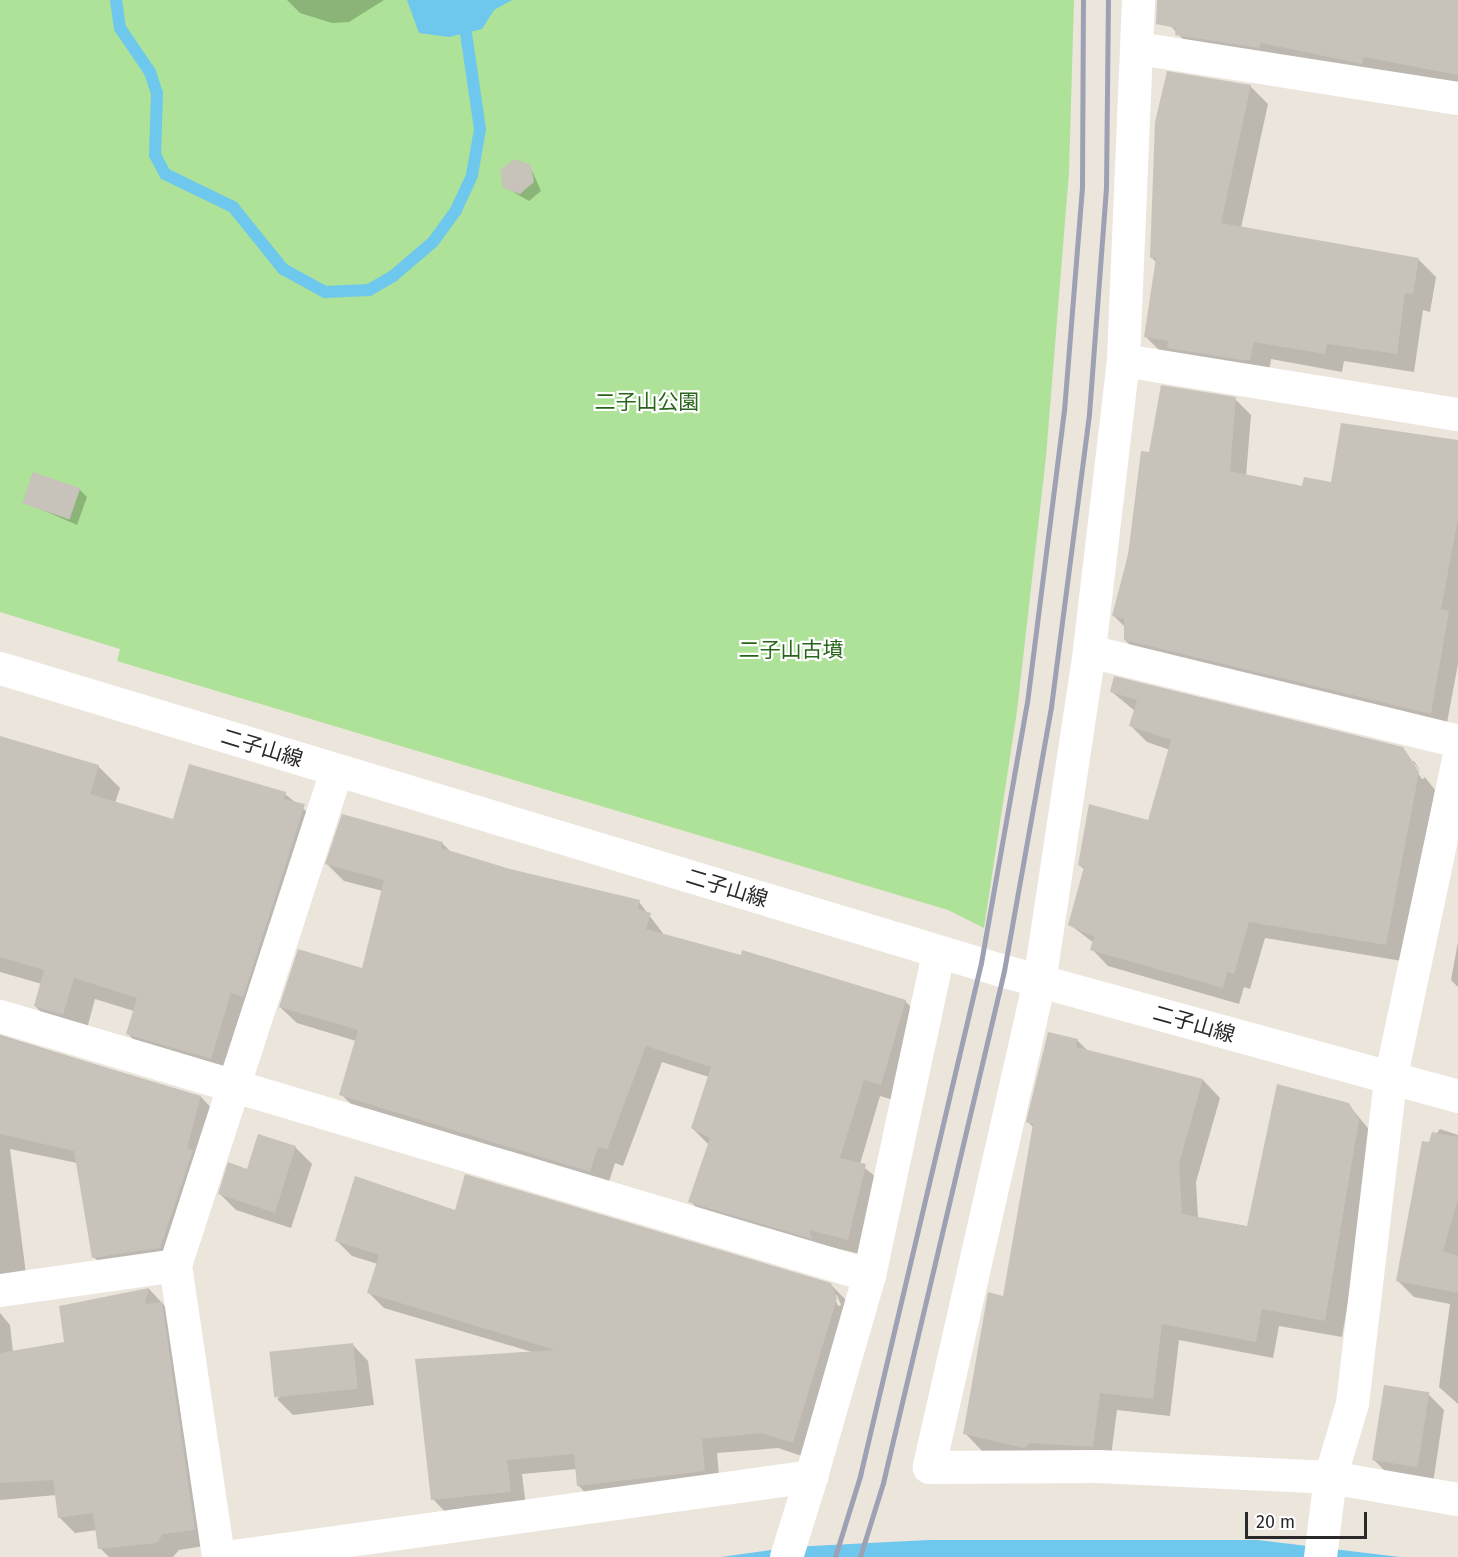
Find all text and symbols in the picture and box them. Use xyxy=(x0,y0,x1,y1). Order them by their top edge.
park label: 二子山公園 xyxy=(595,389,699,415)
park label: 二子山古墳 xyxy=(739,637,843,663)
street label: 二子山線 xyxy=(218,724,306,772)
street label: 二子山線 xyxy=(683,864,771,912)
street label: 二子山線 xyxy=(1150,1000,1238,1048)
scale bar xyxy=(1248,1500,1370,1538)
text: 20 m xyxy=(1256,1511,1295,1533)

